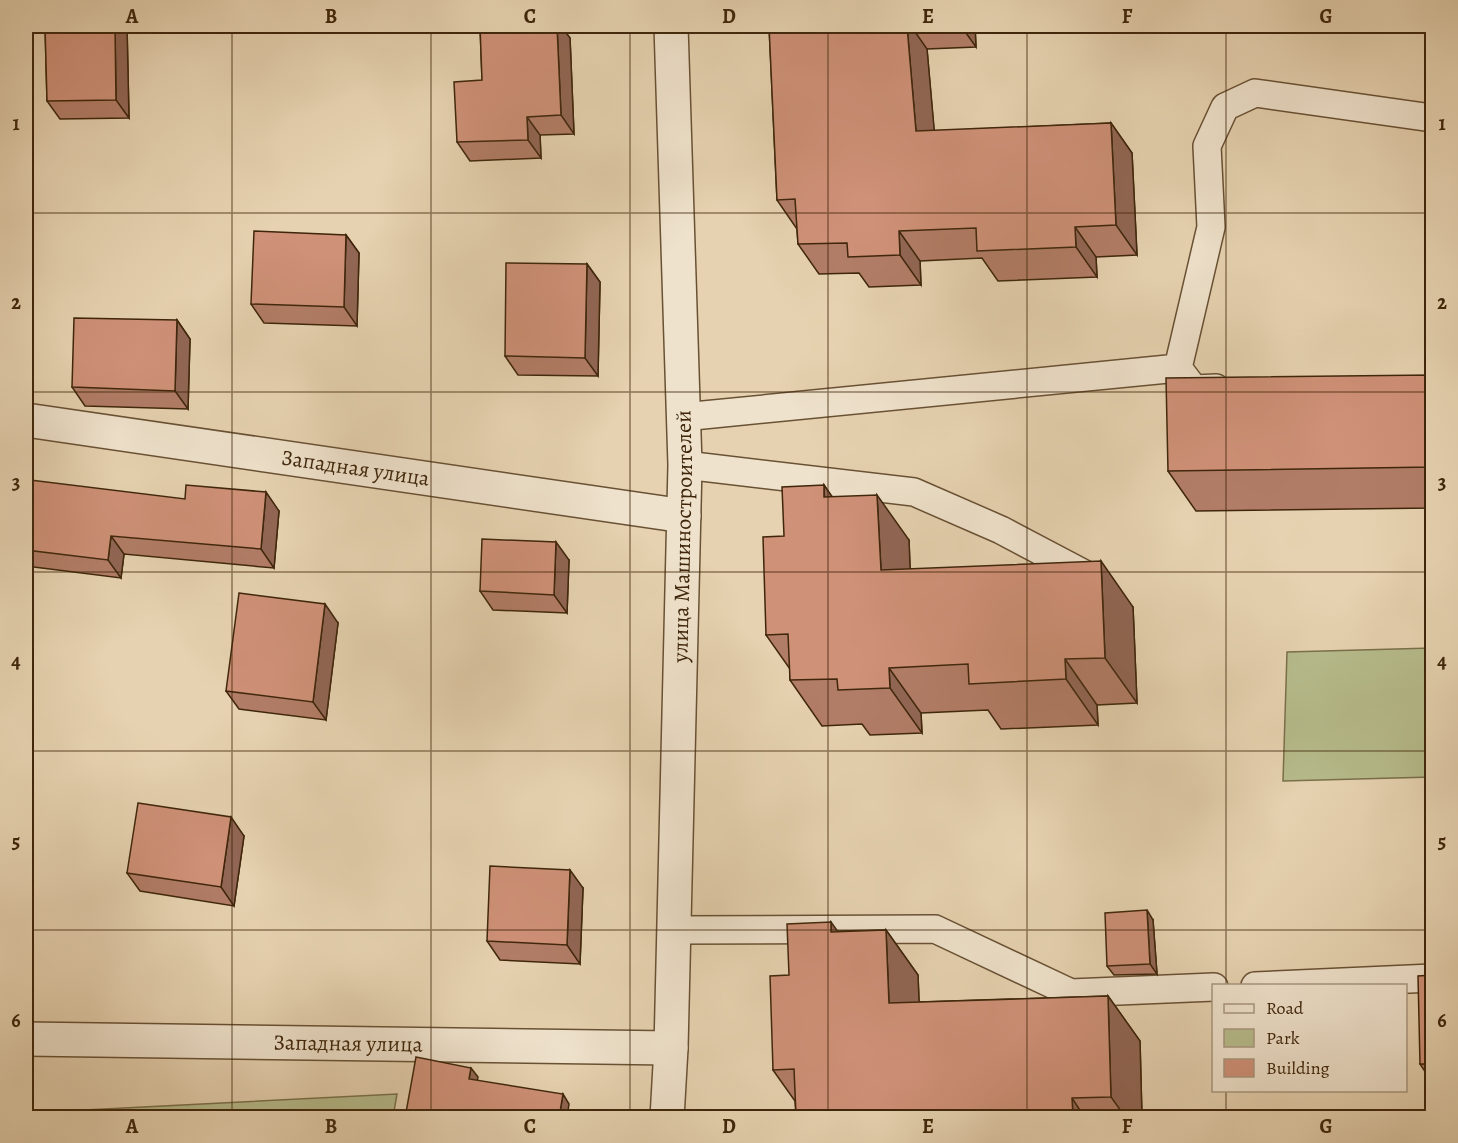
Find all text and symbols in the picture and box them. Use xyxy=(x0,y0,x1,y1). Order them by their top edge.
text: A xyxy=(125,3,139,30)
text: B xyxy=(325,3,337,30)
text: C xyxy=(524,3,536,30)
text: D xyxy=(722,3,736,30)
text: E xyxy=(922,3,934,30)
text: F xyxy=(1122,3,1133,30)
text: G xyxy=(1319,3,1333,30)
text: 1 xyxy=(12,110,20,137)
text: 1 xyxy=(1438,110,1446,137)
text: 2 xyxy=(11,289,21,316)
text: 2 xyxy=(1437,289,1447,316)
street label: улица Машиностроителей xyxy=(665,410,700,664)
street label: Западная улица xyxy=(279,442,432,494)
text: 3 xyxy=(12,469,20,496)
text: 3 xyxy=(1438,469,1446,496)
text: 4 xyxy=(11,648,21,675)
text: 4 xyxy=(1437,648,1447,675)
text: 5 xyxy=(12,828,20,855)
text: 5 xyxy=(1438,828,1446,855)
legend xyxy=(1212,984,1407,1092)
text: Road xyxy=(1266,996,1304,1020)
text: 6 xyxy=(11,1007,21,1034)
text: 6 xyxy=(1437,1007,1447,1034)
text: Park xyxy=(1266,1026,1300,1050)
street label: Западная улица xyxy=(273,1027,424,1060)
text: Building xyxy=(1266,1056,1330,1080)
text: A xyxy=(125,1113,139,1140)
text: B xyxy=(325,1113,337,1140)
text: C xyxy=(524,1113,536,1140)
text: D xyxy=(722,1113,736,1140)
text: E xyxy=(922,1113,934,1140)
text: F xyxy=(1122,1113,1133,1140)
text: G xyxy=(1319,1113,1333,1140)

